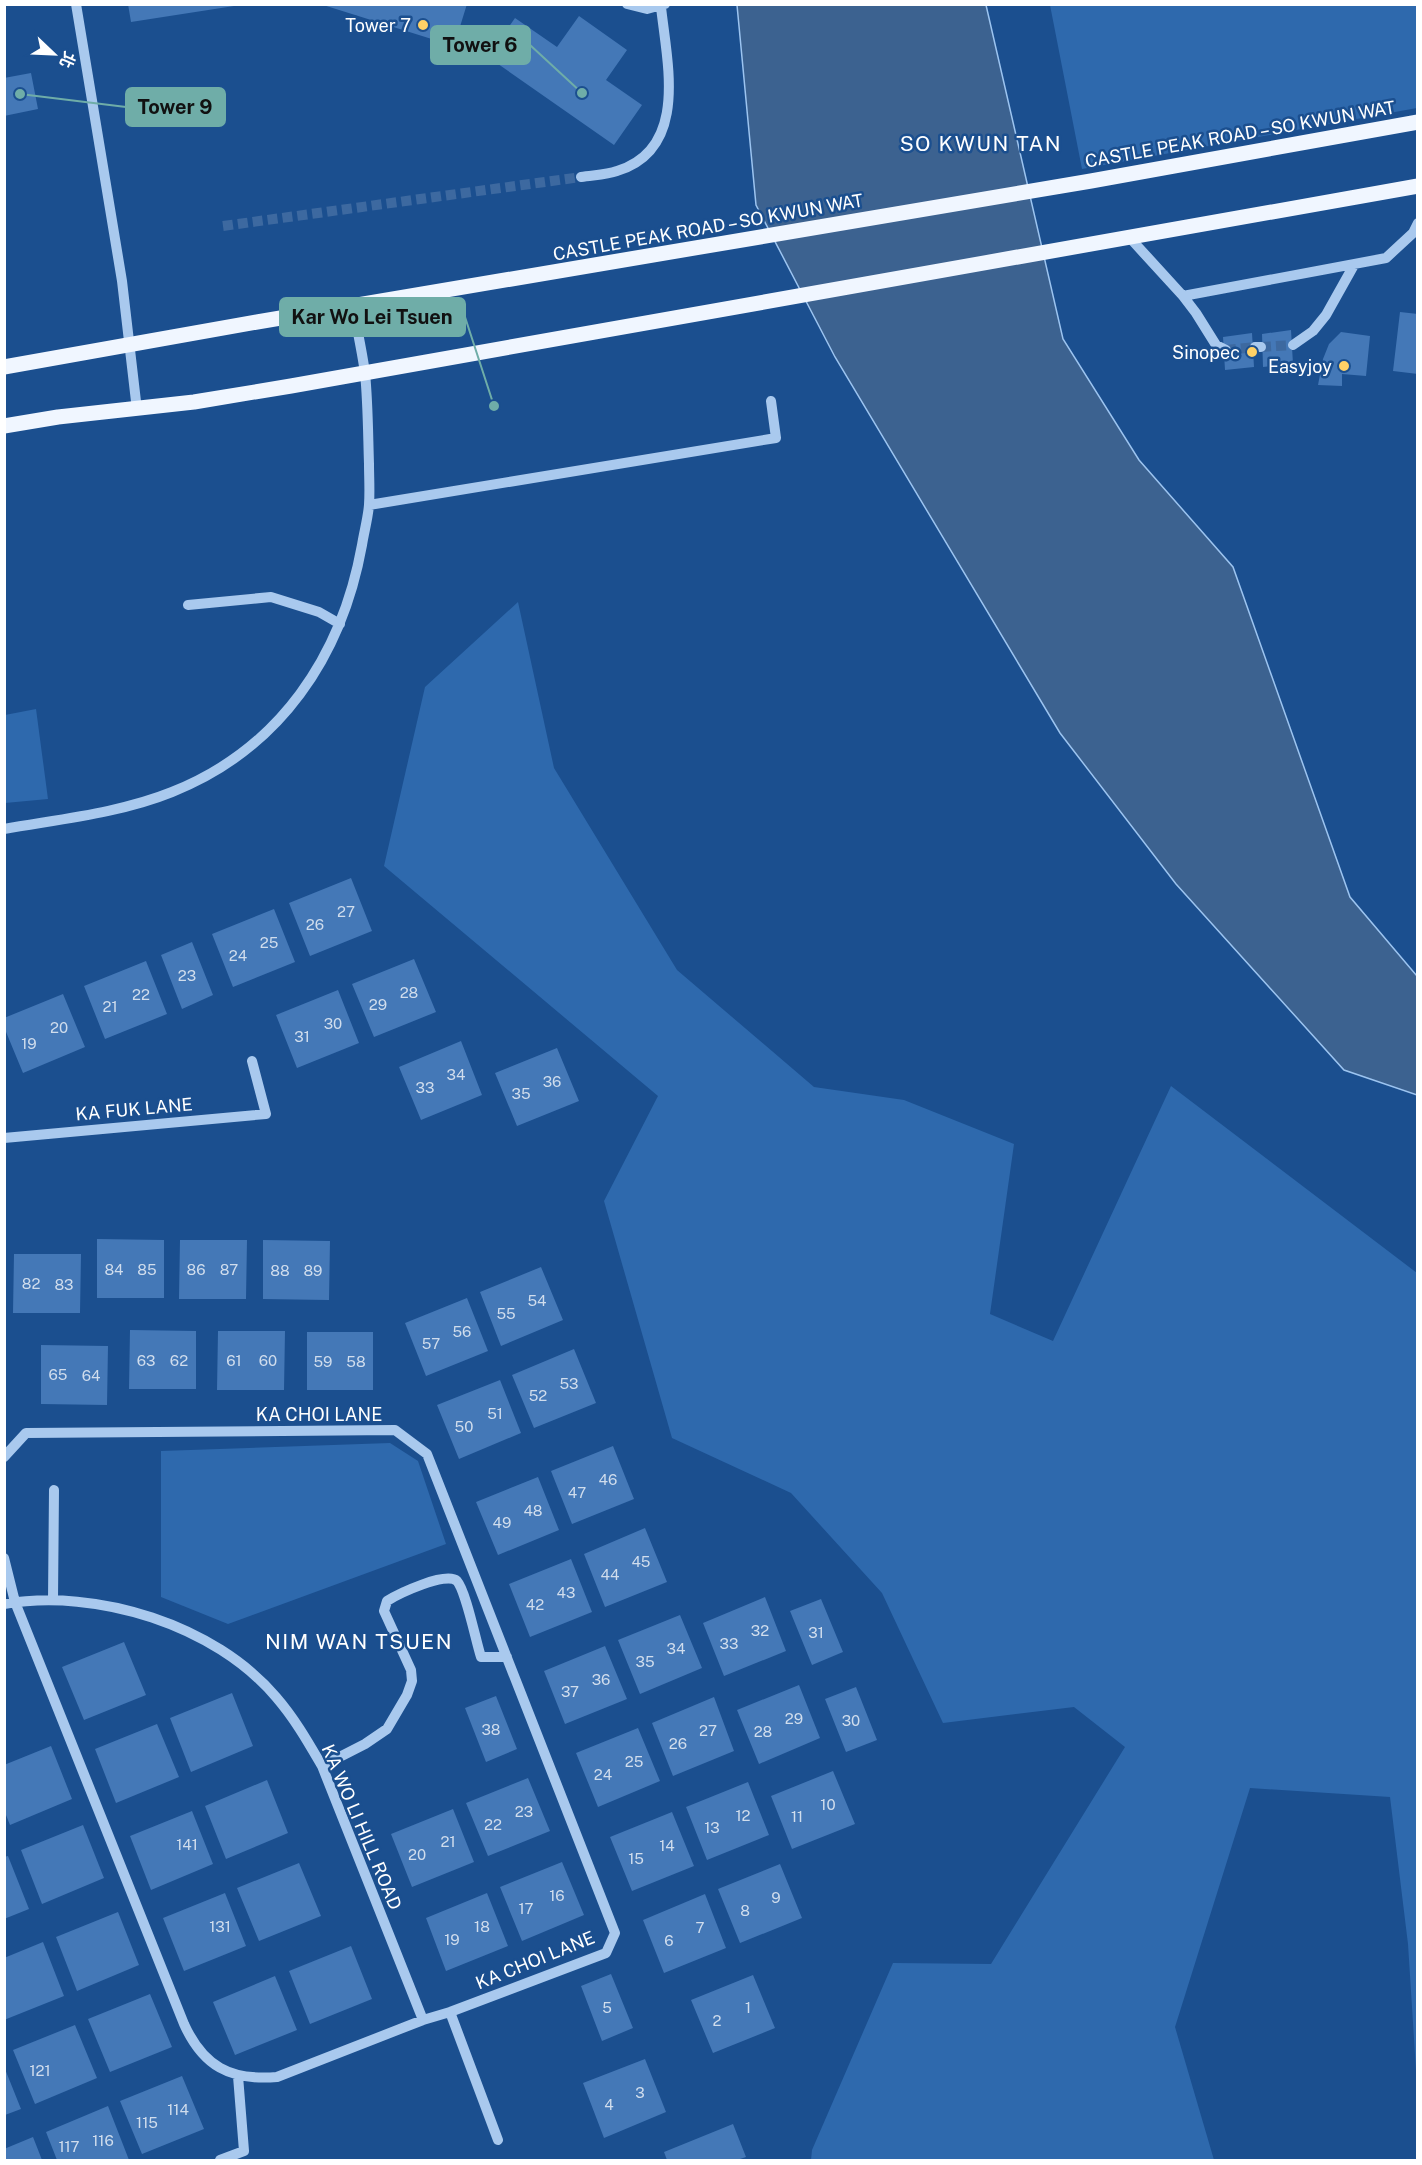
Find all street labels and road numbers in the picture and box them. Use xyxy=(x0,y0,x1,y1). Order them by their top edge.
street label: CASTLE PEAK ROAD – SO KWUN WAT xyxy=(1083,96,1397,172)
street label: CASTLE PEAK ROAD – SO KWUN WAT xyxy=(551,189,865,265)
street label: KA FUK LANE xyxy=(74,1093,194,1125)
street label: KA CHOI LANE xyxy=(256,1404,382,1425)
street label: KA WO LI HILL ROAD xyxy=(318,1741,406,1913)
street label: KA CHOI LANE xyxy=(472,1927,598,1993)

